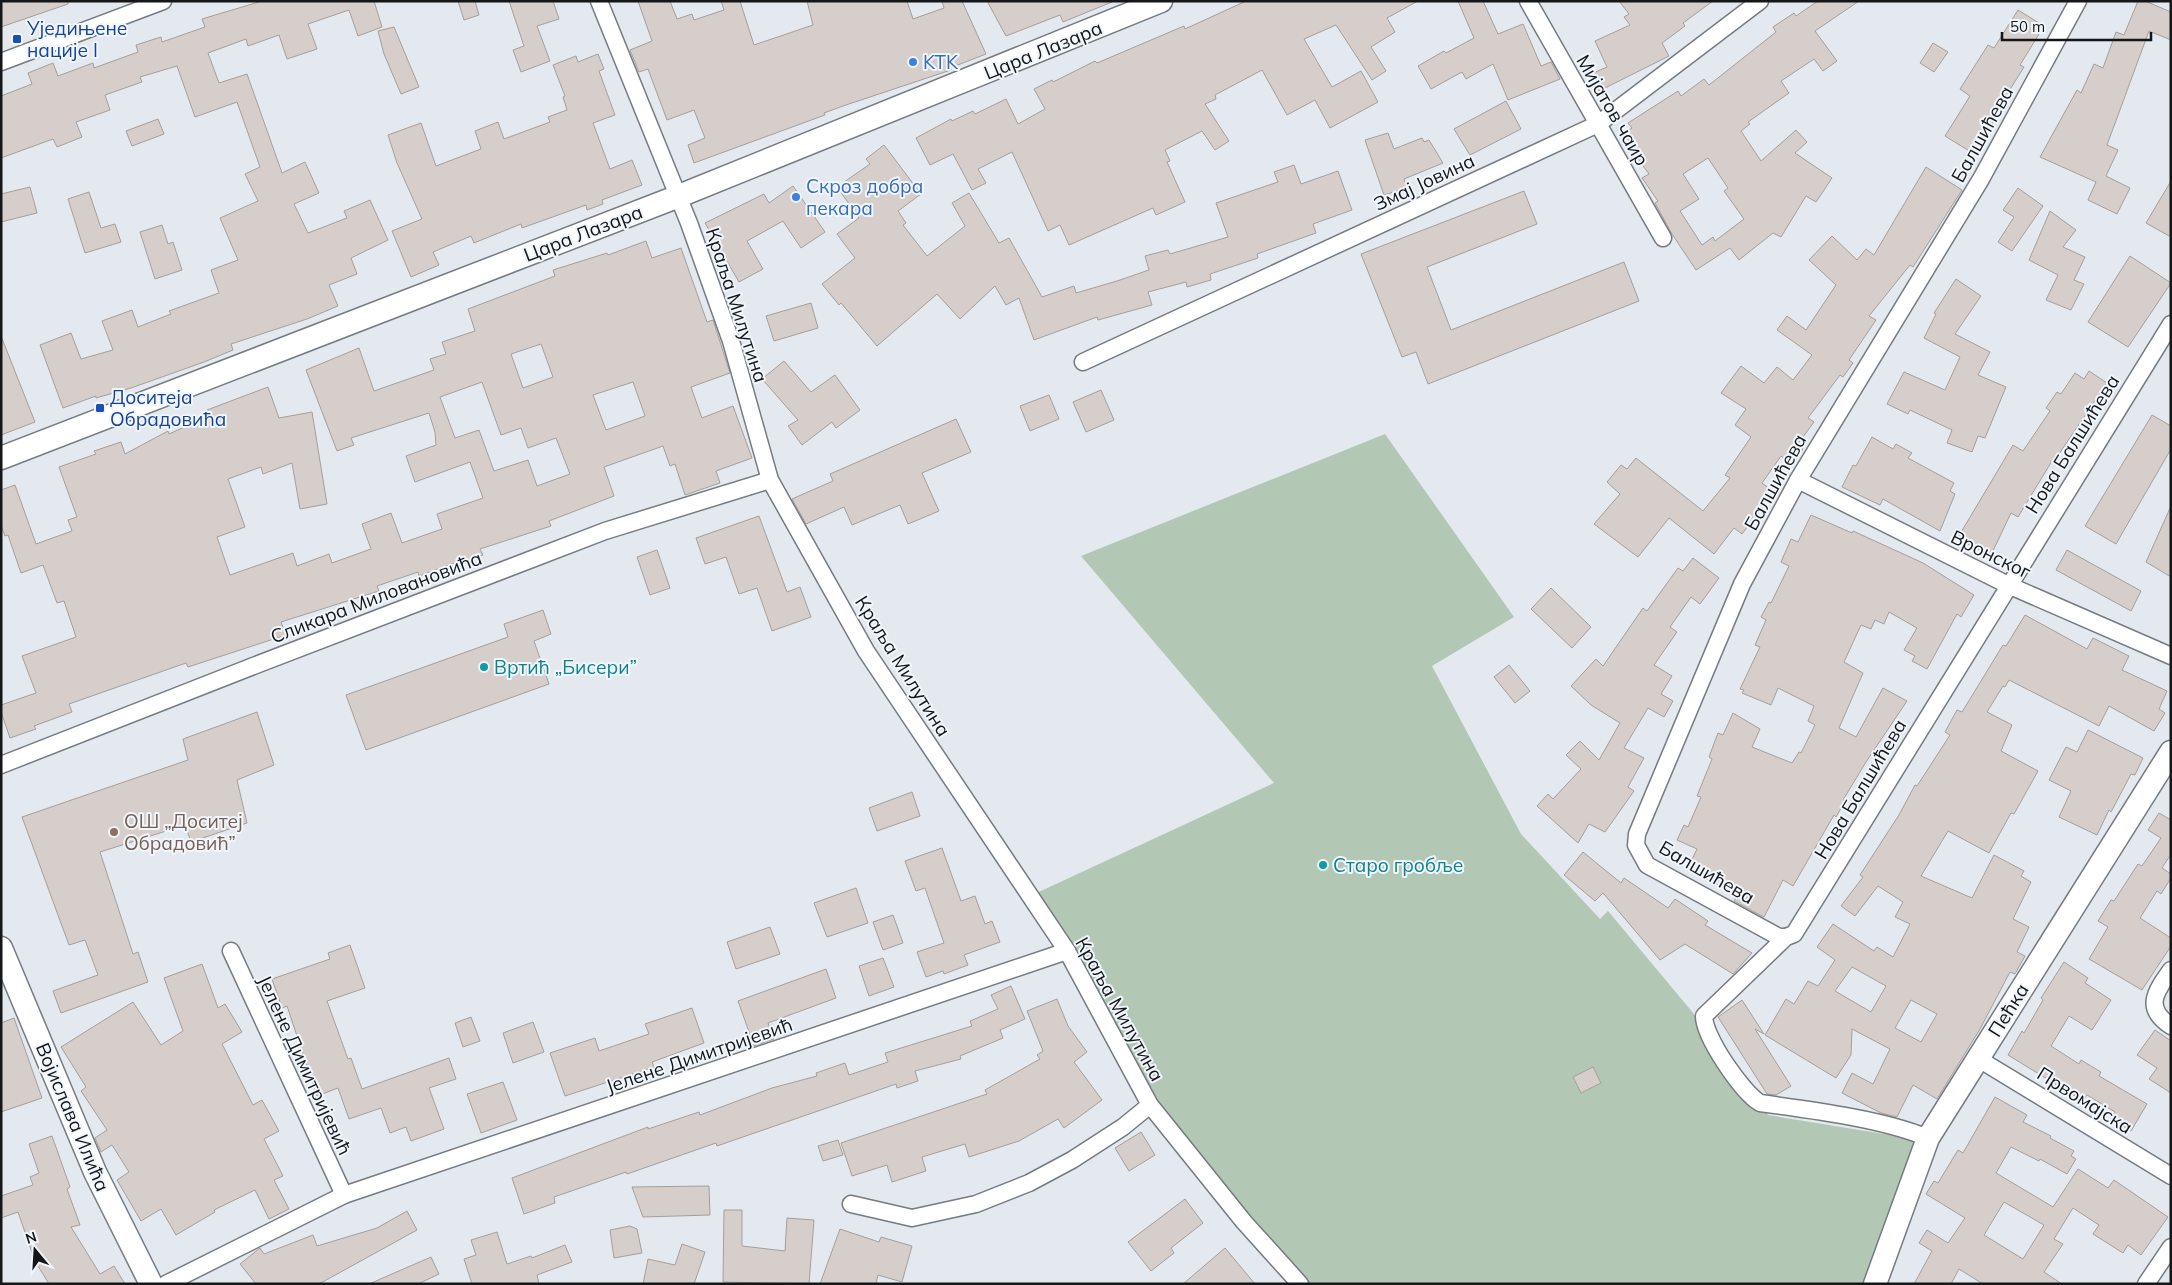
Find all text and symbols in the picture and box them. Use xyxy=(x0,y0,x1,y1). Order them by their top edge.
scale bar xyxy=(2002,10,2151,42)
street label: Цара Лазара xyxy=(980,15,1106,85)
place label: Уједињене нације I xyxy=(26,16,127,62)
text: 50 m xyxy=(2010,17,2045,36)
marker: Уједињене нације I xyxy=(11,33,23,45)
place label: KTK xyxy=(923,50,959,74)
street label: Мијатов чаир xyxy=(1572,50,1654,170)
marker: KTK xyxy=(907,56,919,68)
street label: Балшићева xyxy=(1946,82,2018,186)
street label: Змај Јовина xyxy=(1370,148,1478,216)
place label: Скроз добра пекара xyxy=(806,174,923,220)
marker: Скроз добра пекара xyxy=(790,191,802,203)
street label: Цара Лазара xyxy=(520,199,646,267)
street label: Краља Милутина xyxy=(701,225,773,385)
street label: Нова Балшићева xyxy=(2020,370,2124,518)
place label: Доситеја Обрадовића xyxy=(110,385,226,431)
marker: Доситеја Обрадовића xyxy=(94,402,106,414)
street label: Балшићева xyxy=(1739,430,1811,534)
street label: Вронског xyxy=(1947,524,2035,584)
street label: Сликара Миловановића xyxy=(267,546,485,648)
street label: Краља Милутина xyxy=(850,591,956,741)
place label: Вртић „Бисери” xyxy=(494,655,637,679)
marker: Вртић „Бисери” xyxy=(478,661,490,673)
street label: Нова Балшићева xyxy=(1809,715,1911,863)
place label: ОШ „Доситеј Обрадовић” xyxy=(124,809,243,855)
marker: ОШ „Доситеј Обрадовић” xyxy=(108,826,120,838)
street label: Балшићева xyxy=(1655,835,1759,909)
place label: Старо гробље xyxy=(1333,853,1463,877)
marker: Старо гробље xyxy=(1317,859,1329,871)
street label: Краља Милутина xyxy=(1070,933,1170,1085)
street label: Јелене Димитријевић xyxy=(253,971,357,1159)
street label: Пећка xyxy=(1982,979,2034,1041)
street label: Јелене Димитријевић xyxy=(602,1012,796,1098)
street label: Војислава Илића xyxy=(31,1039,115,1195)
street label: Првомајска xyxy=(2033,1061,2137,1139)
north arrow xyxy=(10,1225,60,1275)
text: N xyxy=(23,1227,39,1248)

